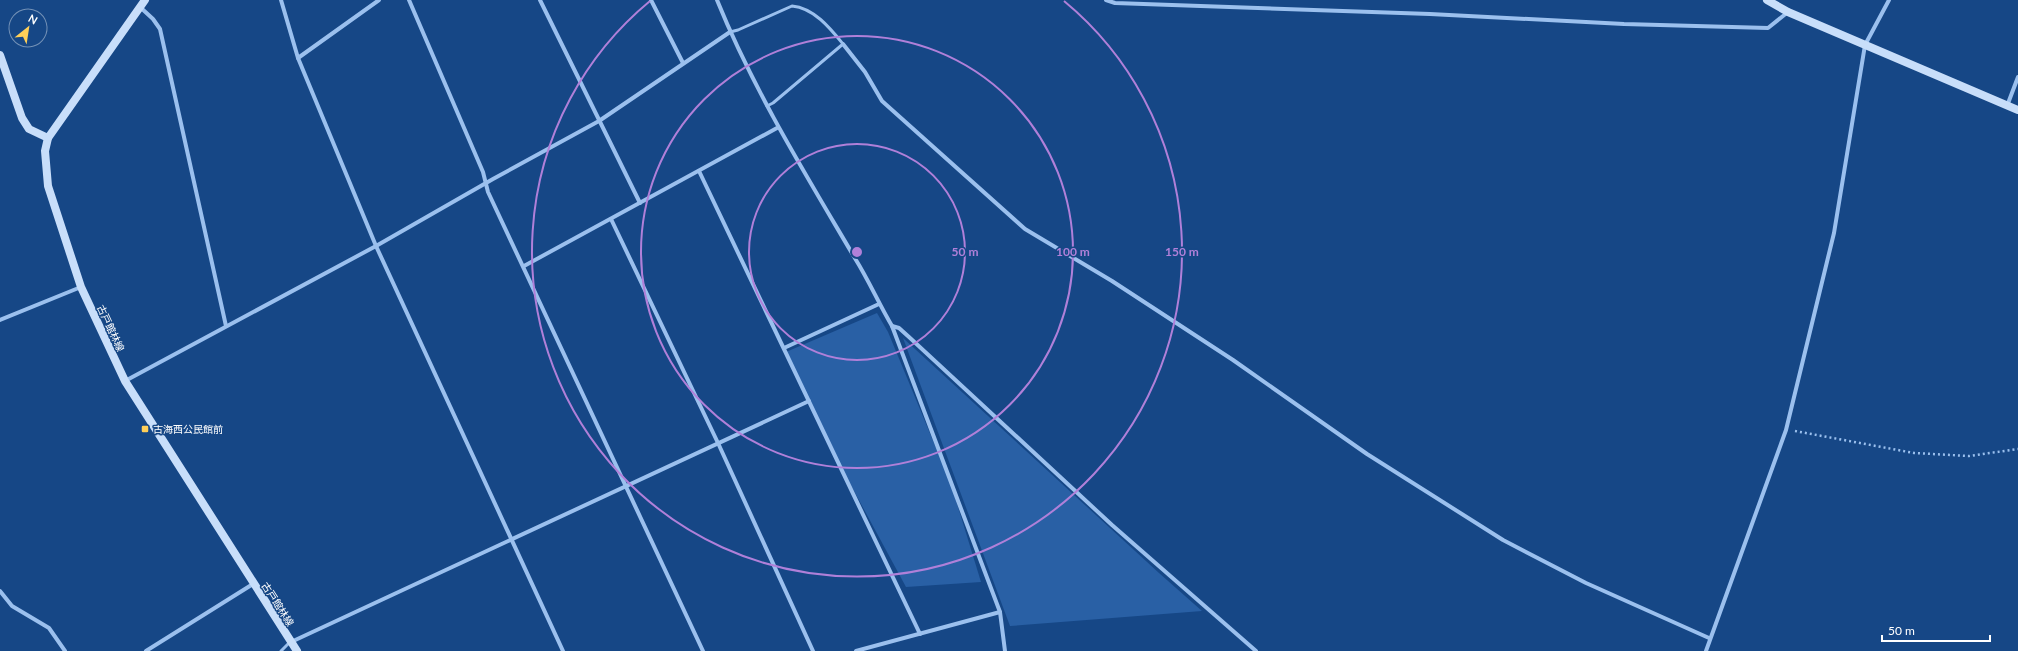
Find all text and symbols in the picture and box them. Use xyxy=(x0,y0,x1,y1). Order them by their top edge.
north arrow xyxy=(8,8,48,48)
text: N xyxy=(26,11,40,27)
text: 50 m xyxy=(952,244,978,259)
text: 100 m xyxy=(1056,244,1090,259)
text: 150 m xyxy=(1165,244,1199,259)
centre of rings xyxy=(850,245,864,259)
street label: 古戸館林線 xyxy=(95,303,127,353)
place label: 古海西公民館前 xyxy=(153,423,223,435)
marker: 古海西公民館前 xyxy=(140,424,150,434)
street label: 古戸館林線 xyxy=(259,580,297,628)
scale bar xyxy=(1882,617,1990,643)
text: 50 m xyxy=(1888,623,1915,638)

